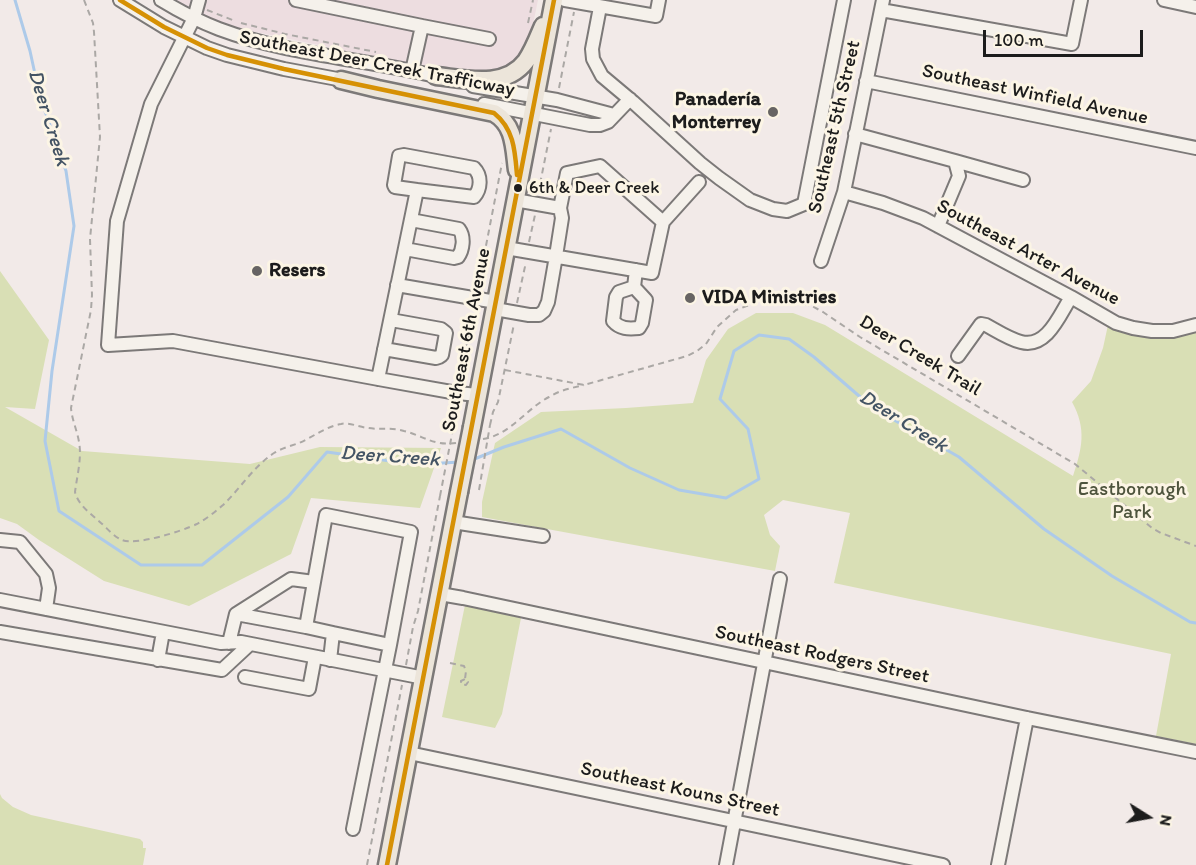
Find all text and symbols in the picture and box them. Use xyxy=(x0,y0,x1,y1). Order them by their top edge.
scale bar xyxy=(986,18,1146,56)
street label: Southeast Deer Creek Trafficway xyxy=(237,26,517,102)
text: 100 m xyxy=(994,29,1044,51)
street label: Southeast 5th Street xyxy=(803,38,867,216)
street label: Southeast Winfield Avenue xyxy=(920,59,1150,131)
water label: Deer Creek xyxy=(21,67,75,169)
place label: Panadería Monterrey xyxy=(672,88,761,135)
marker: Panadería Monterrey xyxy=(766,105,780,119)
place label: 6th & Deer Creek xyxy=(529,177,659,199)
marker: 6th & Deer Creek xyxy=(512,182,524,194)
street label: Southeast Arter Avenue xyxy=(932,195,1124,311)
street label: Southeast 6th Avenue xyxy=(437,246,497,434)
place label: Resers xyxy=(269,259,325,283)
marker: Resers xyxy=(250,264,264,278)
place label: VIDA Ministries xyxy=(702,286,836,310)
marker: VIDA Ministries xyxy=(683,291,697,305)
street label: Deer Creek Trail xyxy=(855,310,985,402)
water label: Deer Creek xyxy=(854,385,952,459)
water label: Deer Creek xyxy=(340,441,440,473)
park label: Eastborough Park xyxy=(1078,478,1186,525)
street label: Southeast Rodgers Street xyxy=(713,621,931,689)
street label: Southeast Kouns Street xyxy=(578,757,782,823)
north arrow xyxy=(1118,787,1178,847)
text: N xyxy=(1156,813,1177,828)

